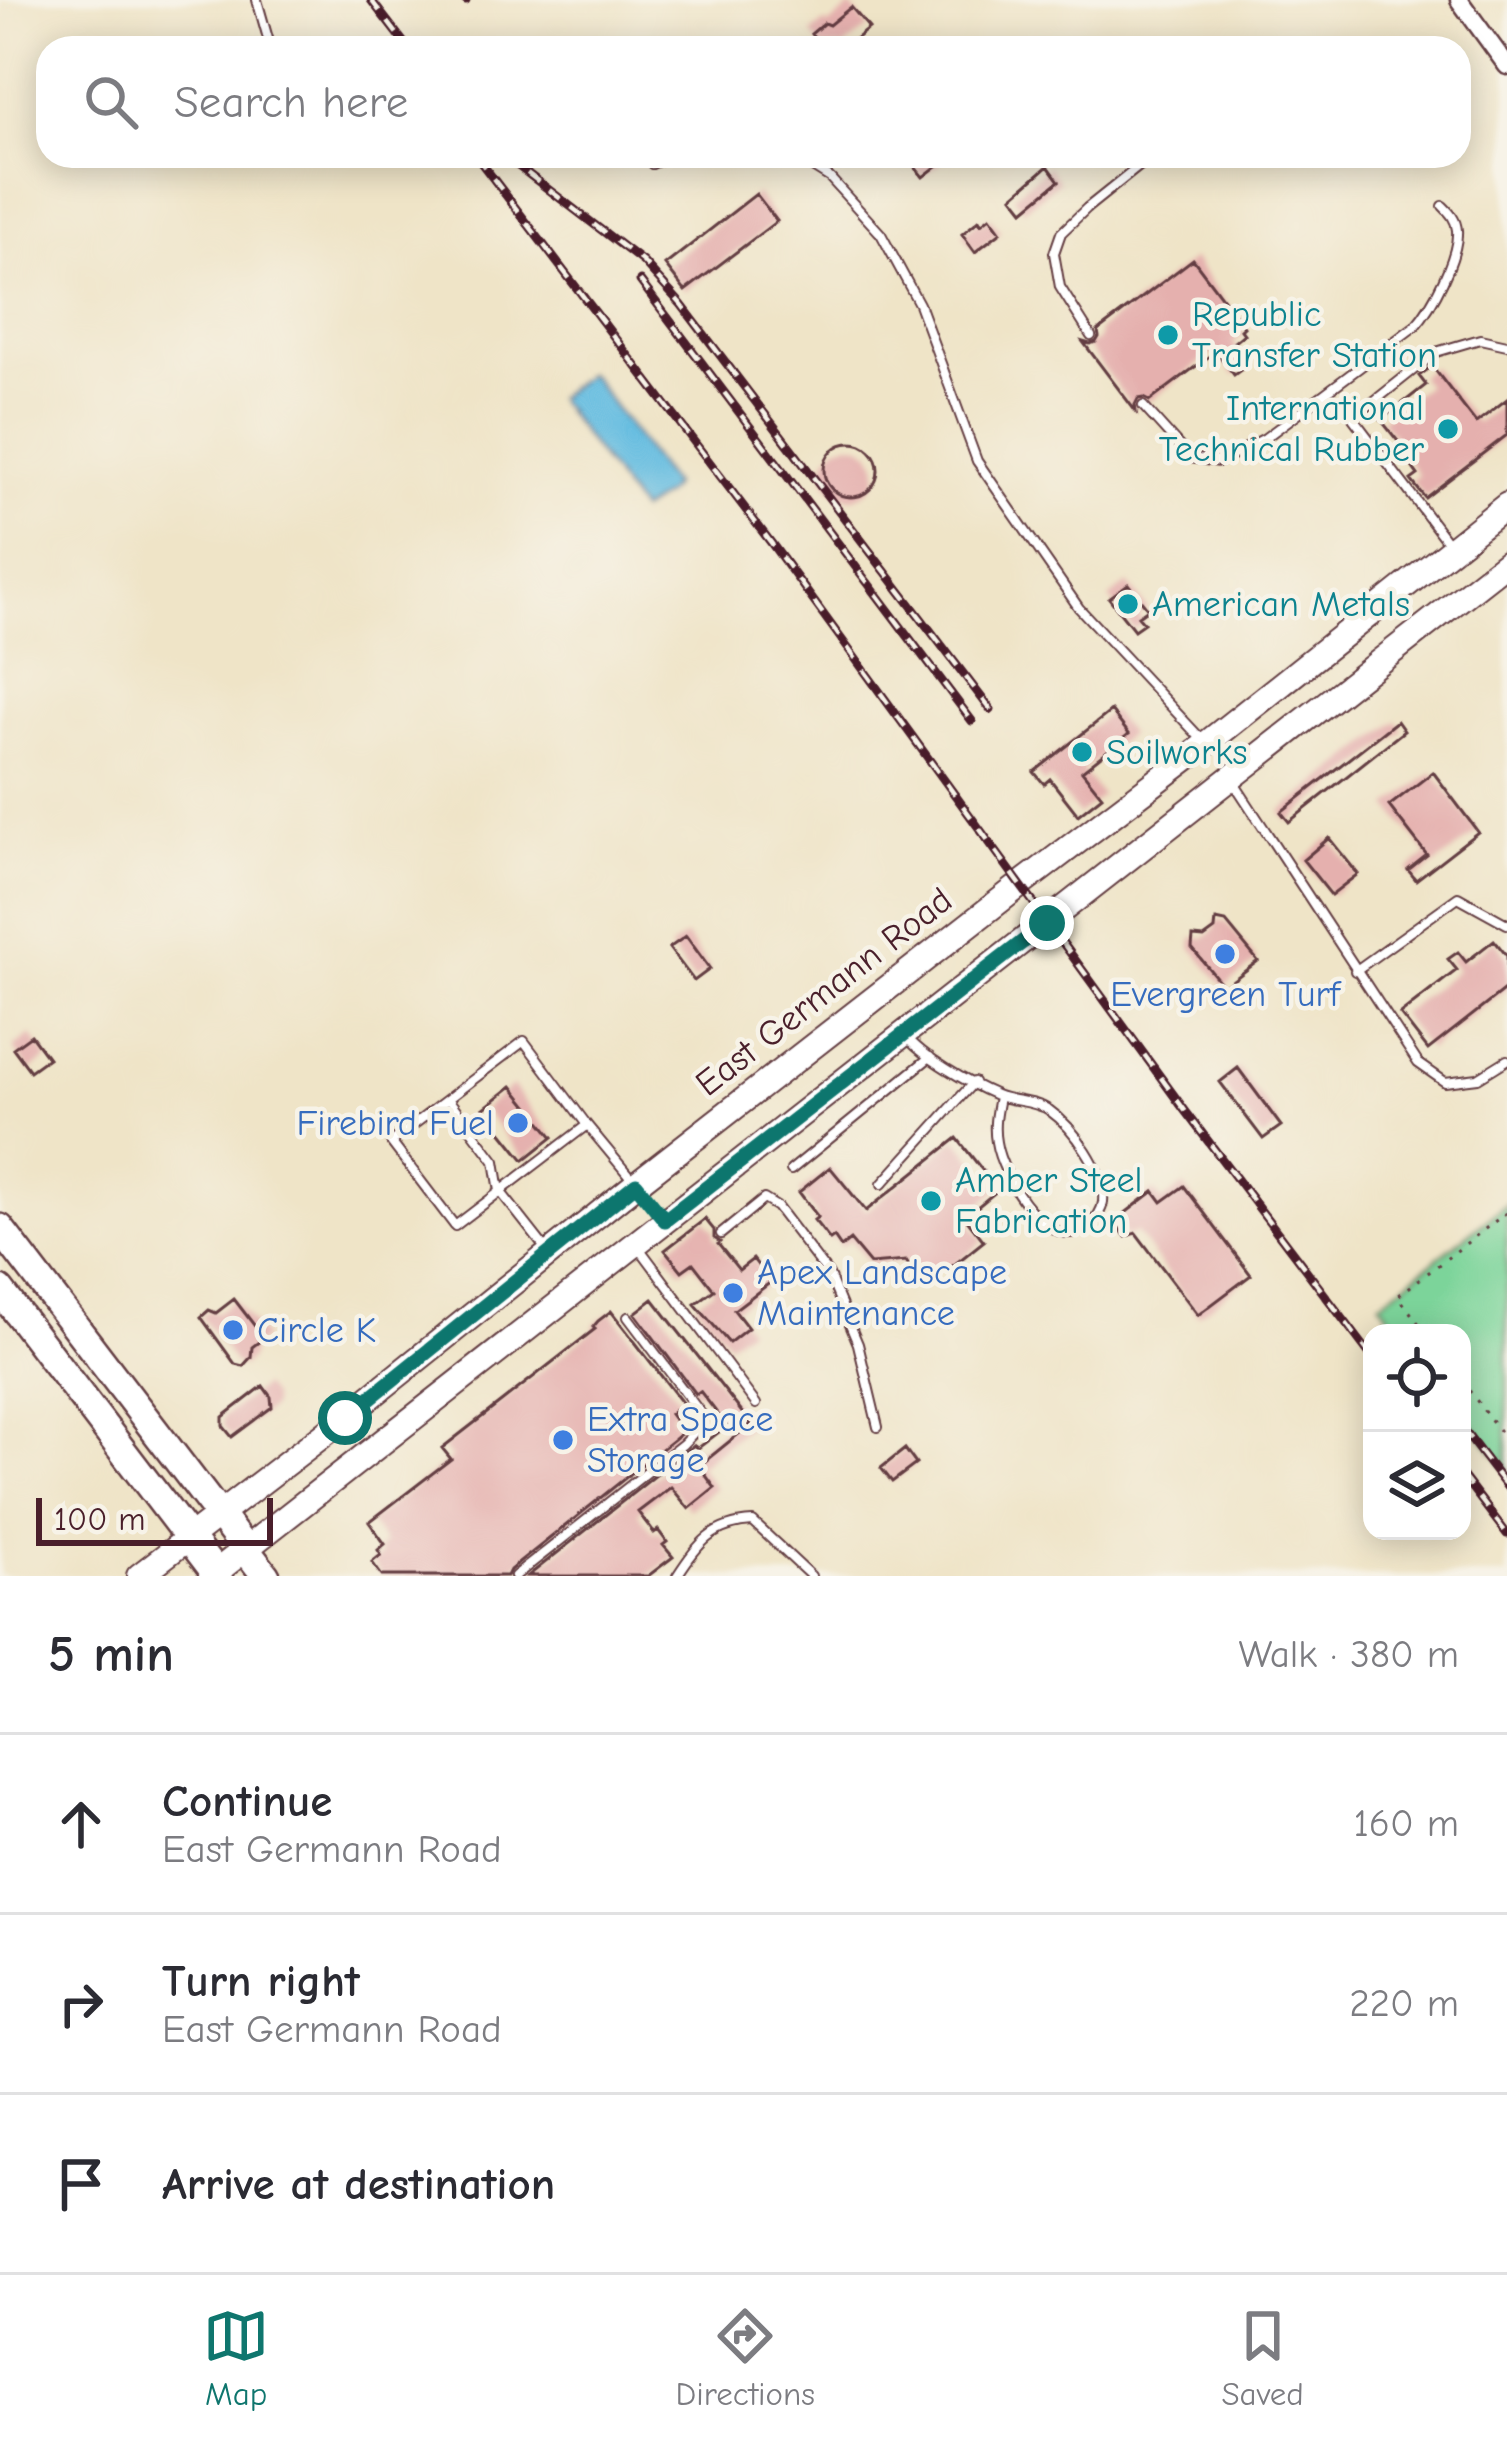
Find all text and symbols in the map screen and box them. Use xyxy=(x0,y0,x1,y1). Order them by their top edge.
search box xyxy=(36,36,1471,168)
icon: search xyxy=(78,69,144,135)
text: Search here xyxy=(174,76,408,128)
place label: Republic Transfer Station xyxy=(1192,294,1437,376)
marker: Republic Transfer Station xyxy=(1155,322,1181,348)
place label: International Technical Rubber xyxy=(1159,388,1425,470)
marker: International Technical Rubber xyxy=(1435,416,1461,442)
place label: American Metals xyxy=(1152,584,1410,625)
marker: American Metals xyxy=(1115,591,1141,617)
place label: Soilworks xyxy=(1106,732,1248,773)
marker: Soilworks xyxy=(1069,739,1095,765)
street label: East Germann Road xyxy=(688,879,960,1105)
route end xyxy=(1020,896,1074,950)
marker: Evergreen Turf xyxy=(1212,941,1238,967)
place label: Evergreen Turf xyxy=(1110,974,1342,1015)
place label: Firebird Fuel xyxy=(297,1103,494,1144)
marker: Firebird Fuel xyxy=(505,1110,531,1136)
place label: Amber Steel Fabrication xyxy=(955,1160,1142,1242)
marker: Amber Steel Fabrication xyxy=(918,1188,944,1214)
place label: Apex Landscape Maintenance xyxy=(757,1252,1007,1334)
marker: Apex Landscape Maintenance xyxy=(720,1280,746,1306)
place label: Circle K xyxy=(257,1310,376,1351)
marker: Circle K xyxy=(220,1317,246,1343)
map controls xyxy=(1363,1324,1471,1540)
button: locate xyxy=(1363,1324,1471,1432)
route start xyxy=(318,1391,372,1445)
place label: Extra Space Storage xyxy=(587,1399,773,1481)
marker: Extra Space Storage xyxy=(550,1427,576,1453)
button: layers xyxy=(1363,1432,1471,1540)
scale bar xyxy=(36,1492,273,1545)
text: 100 m xyxy=(54,1500,146,1538)
text: 5 min xyxy=(48,1625,174,1684)
text: Walk · 380 m xyxy=(1239,1632,1459,1677)
text: Continue xyxy=(162,1775,332,1827)
icon: ahead xyxy=(48,1791,114,1857)
text: 160 m xyxy=(1353,1801,1459,1846)
text: East Germann Road xyxy=(162,1827,502,1872)
text: Turn right xyxy=(162,1955,360,2007)
icon: right xyxy=(48,1971,114,2037)
text: 220 m xyxy=(1349,1981,1459,2026)
text: East Germann Road xyxy=(162,2007,502,2052)
icon: arrive xyxy=(48,2151,114,2217)
text: Arrive at destination xyxy=(162,2158,555,2210)
tab: Map xyxy=(203,2303,269,2413)
tab: Directions xyxy=(676,2303,815,2413)
tab: Saved xyxy=(1221,2303,1304,2413)

